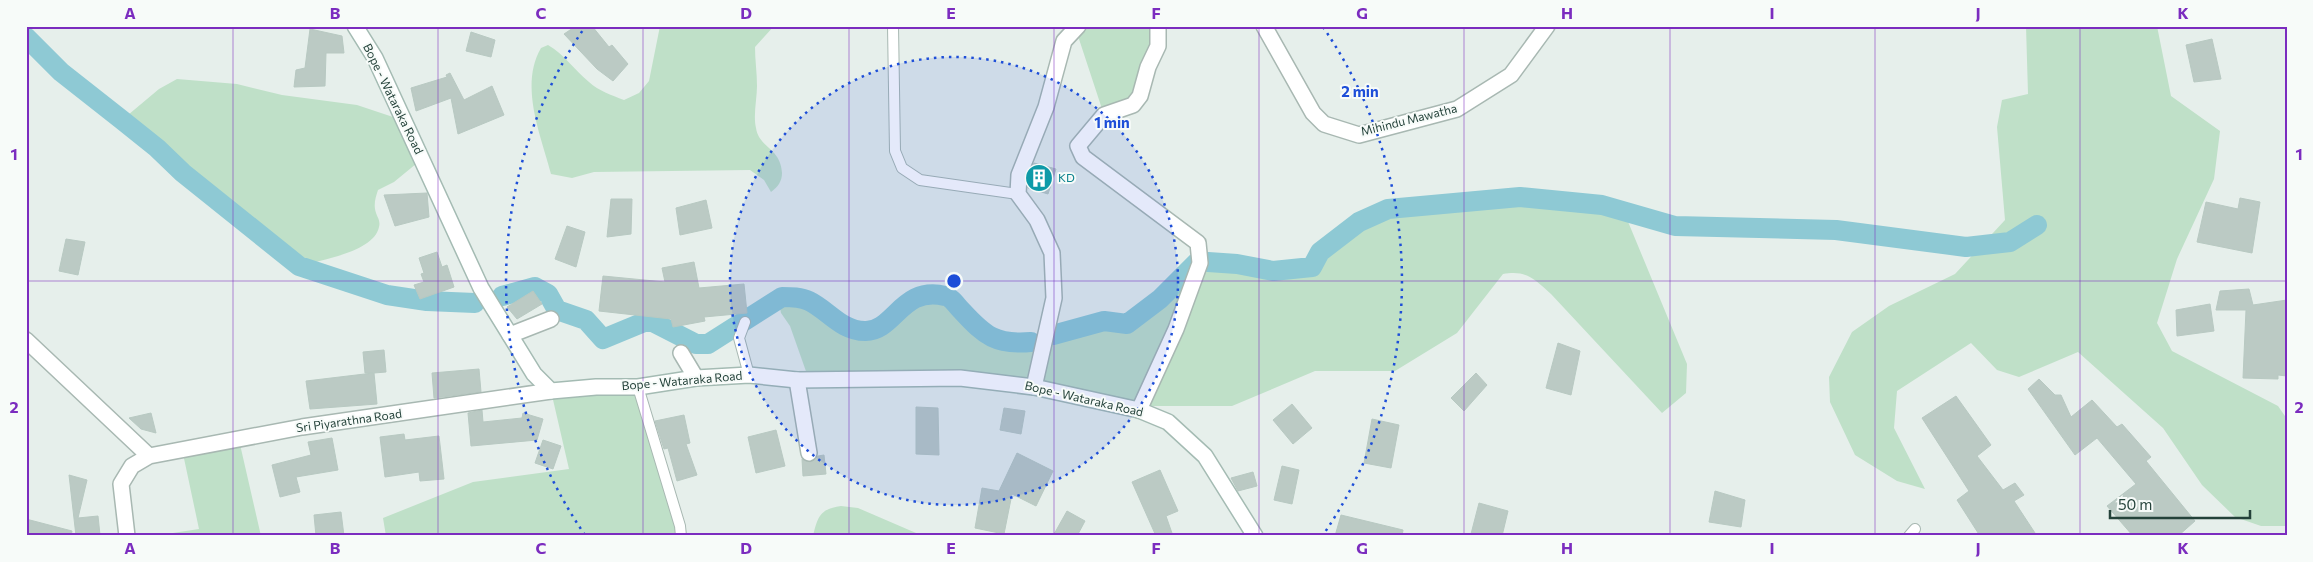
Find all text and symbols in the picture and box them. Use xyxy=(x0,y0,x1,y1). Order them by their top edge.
text: A xyxy=(124,3,136,22)
text: B xyxy=(330,3,341,22)
text: C xyxy=(536,3,547,22)
text: D xyxy=(740,3,752,22)
text: E xyxy=(946,3,956,22)
text: F xyxy=(1151,3,1161,22)
text: G xyxy=(1356,3,1368,22)
text: H xyxy=(1561,3,1573,22)
text: I xyxy=(1769,3,1775,22)
text: J xyxy=(1975,3,1981,22)
text: K xyxy=(2177,3,2189,22)
street label: Bope - Wataraka Road xyxy=(361,41,427,156)
text: 2 min xyxy=(1341,82,1379,100)
street label: Mihindu Mawatha xyxy=(1359,100,1458,138)
text: 1 min xyxy=(1094,113,1130,131)
text: 1 xyxy=(10,144,18,163)
text: 1 xyxy=(2295,144,2303,163)
building icon: KD xyxy=(1024,163,1054,193)
place label: KD xyxy=(1058,170,1075,184)
centre of rings xyxy=(945,272,963,290)
street label: Bope - Wataraka Road xyxy=(621,368,743,392)
street label: Bope - Wataraka Road xyxy=(1024,378,1145,418)
text: 2 xyxy=(9,397,19,416)
text: 2 xyxy=(2294,397,2304,416)
street label: Sri Piyarathna Road xyxy=(295,406,403,434)
scale bar xyxy=(2110,487,2250,519)
text: 50 m xyxy=(2118,495,2152,513)
text: A xyxy=(124,538,136,557)
text: B xyxy=(330,538,341,557)
text: C xyxy=(536,538,547,557)
text: D xyxy=(740,538,752,557)
text: E xyxy=(946,538,956,557)
text: F xyxy=(1151,538,1161,557)
text: G xyxy=(1356,538,1368,557)
text: H xyxy=(1561,538,1573,557)
text: I xyxy=(1769,538,1775,557)
text: J xyxy=(1975,538,1981,557)
text: K xyxy=(2177,538,2189,557)

